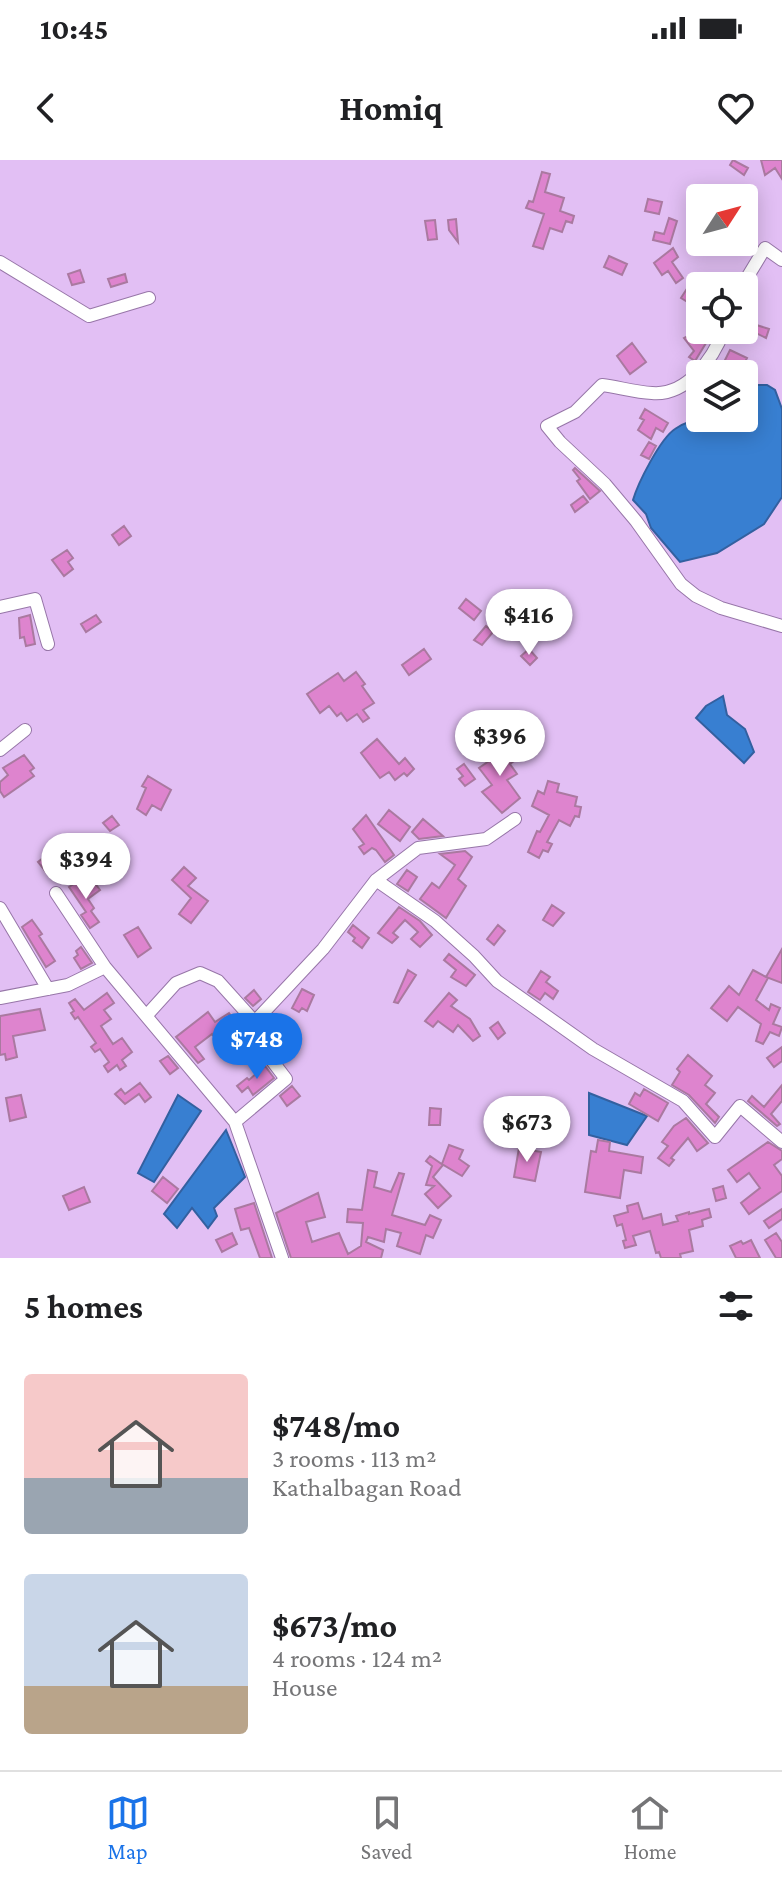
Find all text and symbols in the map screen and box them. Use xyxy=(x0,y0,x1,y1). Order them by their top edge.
text: 10:45 xyxy=(40,12,109,45)
icon: back xyxy=(24,86,68,130)
icon: heart xyxy=(714,86,758,130)
text: Homiq xyxy=(339,88,443,128)
north arrow xyxy=(686,184,758,256)
map controls xyxy=(686,184,758,432)
button: locate xyxy=(686,272,758,344)
button: layers xyxy=(686,360,758,432)
pin: $416 xyxy=(482,589,576,657)
text: $416 xyxy=(504,600,554,629)
pin: $396 xyxy=(453,710,547,778)
text: $396 xyxy=(473,721,527,750)
pin: $394 xyxy=(39,833,133,901)
text: $394 xyxy=(59,844,113,873)
pin: $748 xyxy=(210,1013,304,1081)
text: $748 xyxy=(230,1024,284,1053)
pin: $673 xyxy=(480,1096,574,1164)
text: $673 xyxy=(501,1107,553,1136)
icon: filters xyxy=(714,1284,758,1328)
text: 5 homes xyxy=(24,1288,143,1325)
icon: home xyxy=(88,1406,184,1502)
text: $748/mo xyxy=(272,1407,400,1444)
text: 3 rooms · 113 m² xyxy=(272,1444,436,1473)
text: Kathalbagan Road xyxy=(272,1473,462,1502)
icon: home xyxy=(88,1606,184,1702)
text: $673/mo xyxy=(272,1607,397,1644)
text: 4 rooms · 124 m² xyxy=(272,1644,442,1673)
text: House xyxy=(272,1673,337,1702)
tab: Map xyxy=(106,1791,150,1864)
tab: Saved xyxy=(361,1791,412,1864)
tab: Home xyxy=(624,1791,676,1864)

